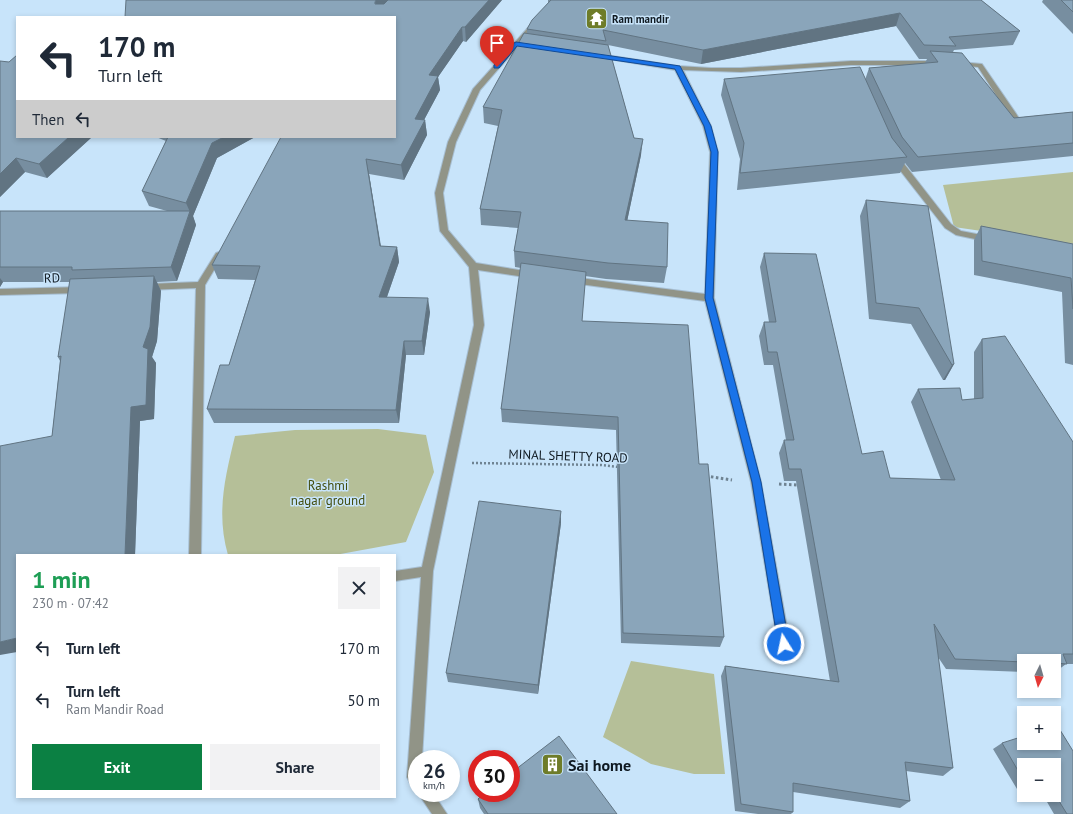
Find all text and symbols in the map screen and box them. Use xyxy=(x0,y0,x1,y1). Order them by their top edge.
temple icon: Ram mandir xyxy=(584,6,610,32)
place label: Ram mandir xyxy=(612,12,669,26)
pin xyxy=(480,26,514,67)
text: 170 m xyxy=(98,28,175,65)
icon: left xyxy=(32,32,84,84)
icon: arrive xyxy=(486,32,508,54)
text: Turn left xyxy=(98,64,163,87)
icon: left xyxy=(72,108,94,130)
text: Then xyxy=(32,110,64,129)
street label: RD xyxy=(44,269,60,287)
street label: MINAL SHETTY ROAD xyxy=(508,445,628,467)
park label: Rashmi nagar ground xyxy=(291,477,365,509)
text: 1 min xyxy=(32,564,91,595)
button: close xyxy=(338,567,380,609)
text: 230 m · 07:42 xyxy=(32,595,109,612)
position arrow xyxy=(763,623,805,665)
icon: left xyxy=(32,637,54,659)
text: Turn left xyxy=(66,639,120,658)
text: 170 m xyxy=(339,639,380,658)
north arrow xyxy=(1017,654,1061,698)
map controls xyxy=(1017,654,1061,802)
text: Turn left xyxy=(66,682,120,701)
icon: left xyxy=(32,689,54,711)
text: 50 m xyxy=(347,691,380,710)
text: Ram Mandir Road xyxy=(66,701,164,718)
button: + xyxy=(1017,706,1061,750)
button: Exit xyxy=(32,744,202,790)
button: Share xyxy=(210,744,380,790)
speed limit sign: 30 xyxy=(468,750,520,802)
building icon: Sai home xyxy=(540,752,566,778)
place label: Sai home xyxy=(568,755,631,775)
text: 26 xyxy=(423,758,445,784)
button: − xyxy=(1017,758,1061,802)
text: km/h xyxy=(423,779,445,792)

